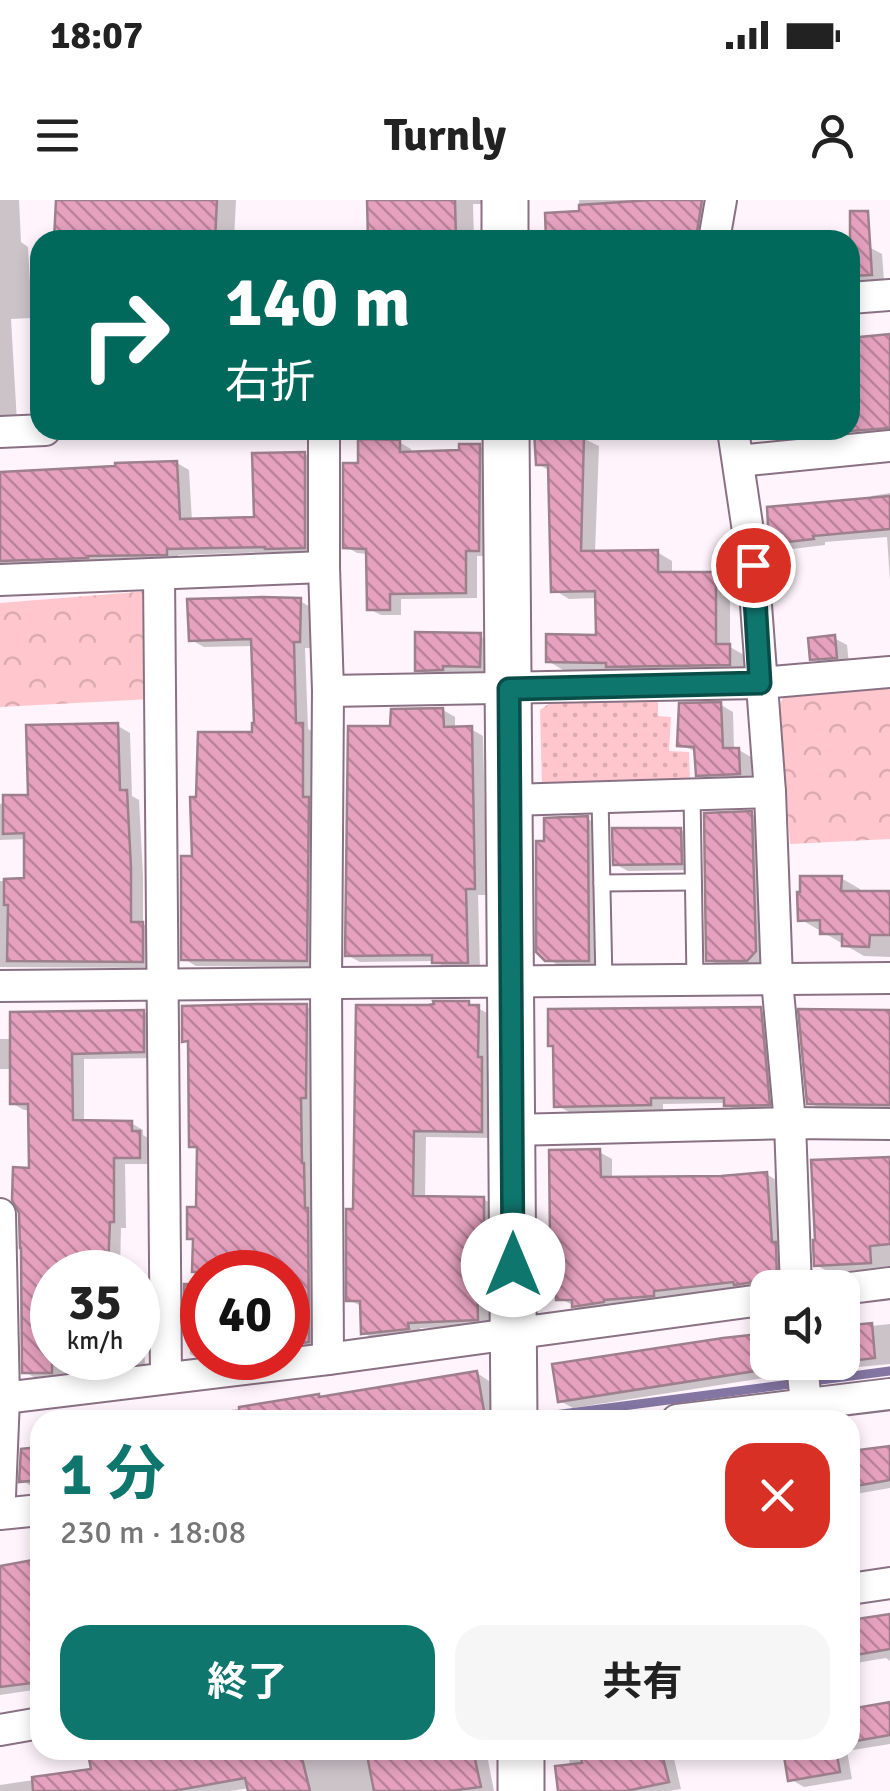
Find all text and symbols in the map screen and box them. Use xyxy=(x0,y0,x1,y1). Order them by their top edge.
text: 18:07 xyxy=(50,12,143,59)
icon: menu xyxy=(30,108,85,163)
text: Turnly xyxy=(384,108,506,163)
icon: person xyxy=(805,108,860,163)
text: 140 m xyxy=(225,259,410,345)
icon: right xyxy=(60,270,190,400)
text: 右折 xyxy=(225,355,315,410)
pin xyxy=(711,523,796,608)
icon: arrive xyxy=(726,538,781,593)
position arrow xyxy=(461,1213,565,1317)
speed limit sign: 40 xyxy=(180,1250,310,1380)
map controls xyxy=(750,1270,860,1380)
button: sound xyxy=(750,1270,860,1380)
text: 35 xyxy=(68,1272,122,1334)
text: km/h xyxy=(67,1325,123,1356)
text: 1 分 xyxy=(60,1438,166,1512)
button: close xyxy=(725,1443,830,1548)
text: 230 m · 18:08 xyxy=(60,1513,246,1552)
button: 終了 xyxy=(60,1625,435,1740)
button: 共有 xyxy=(455,1625,830,1740)

